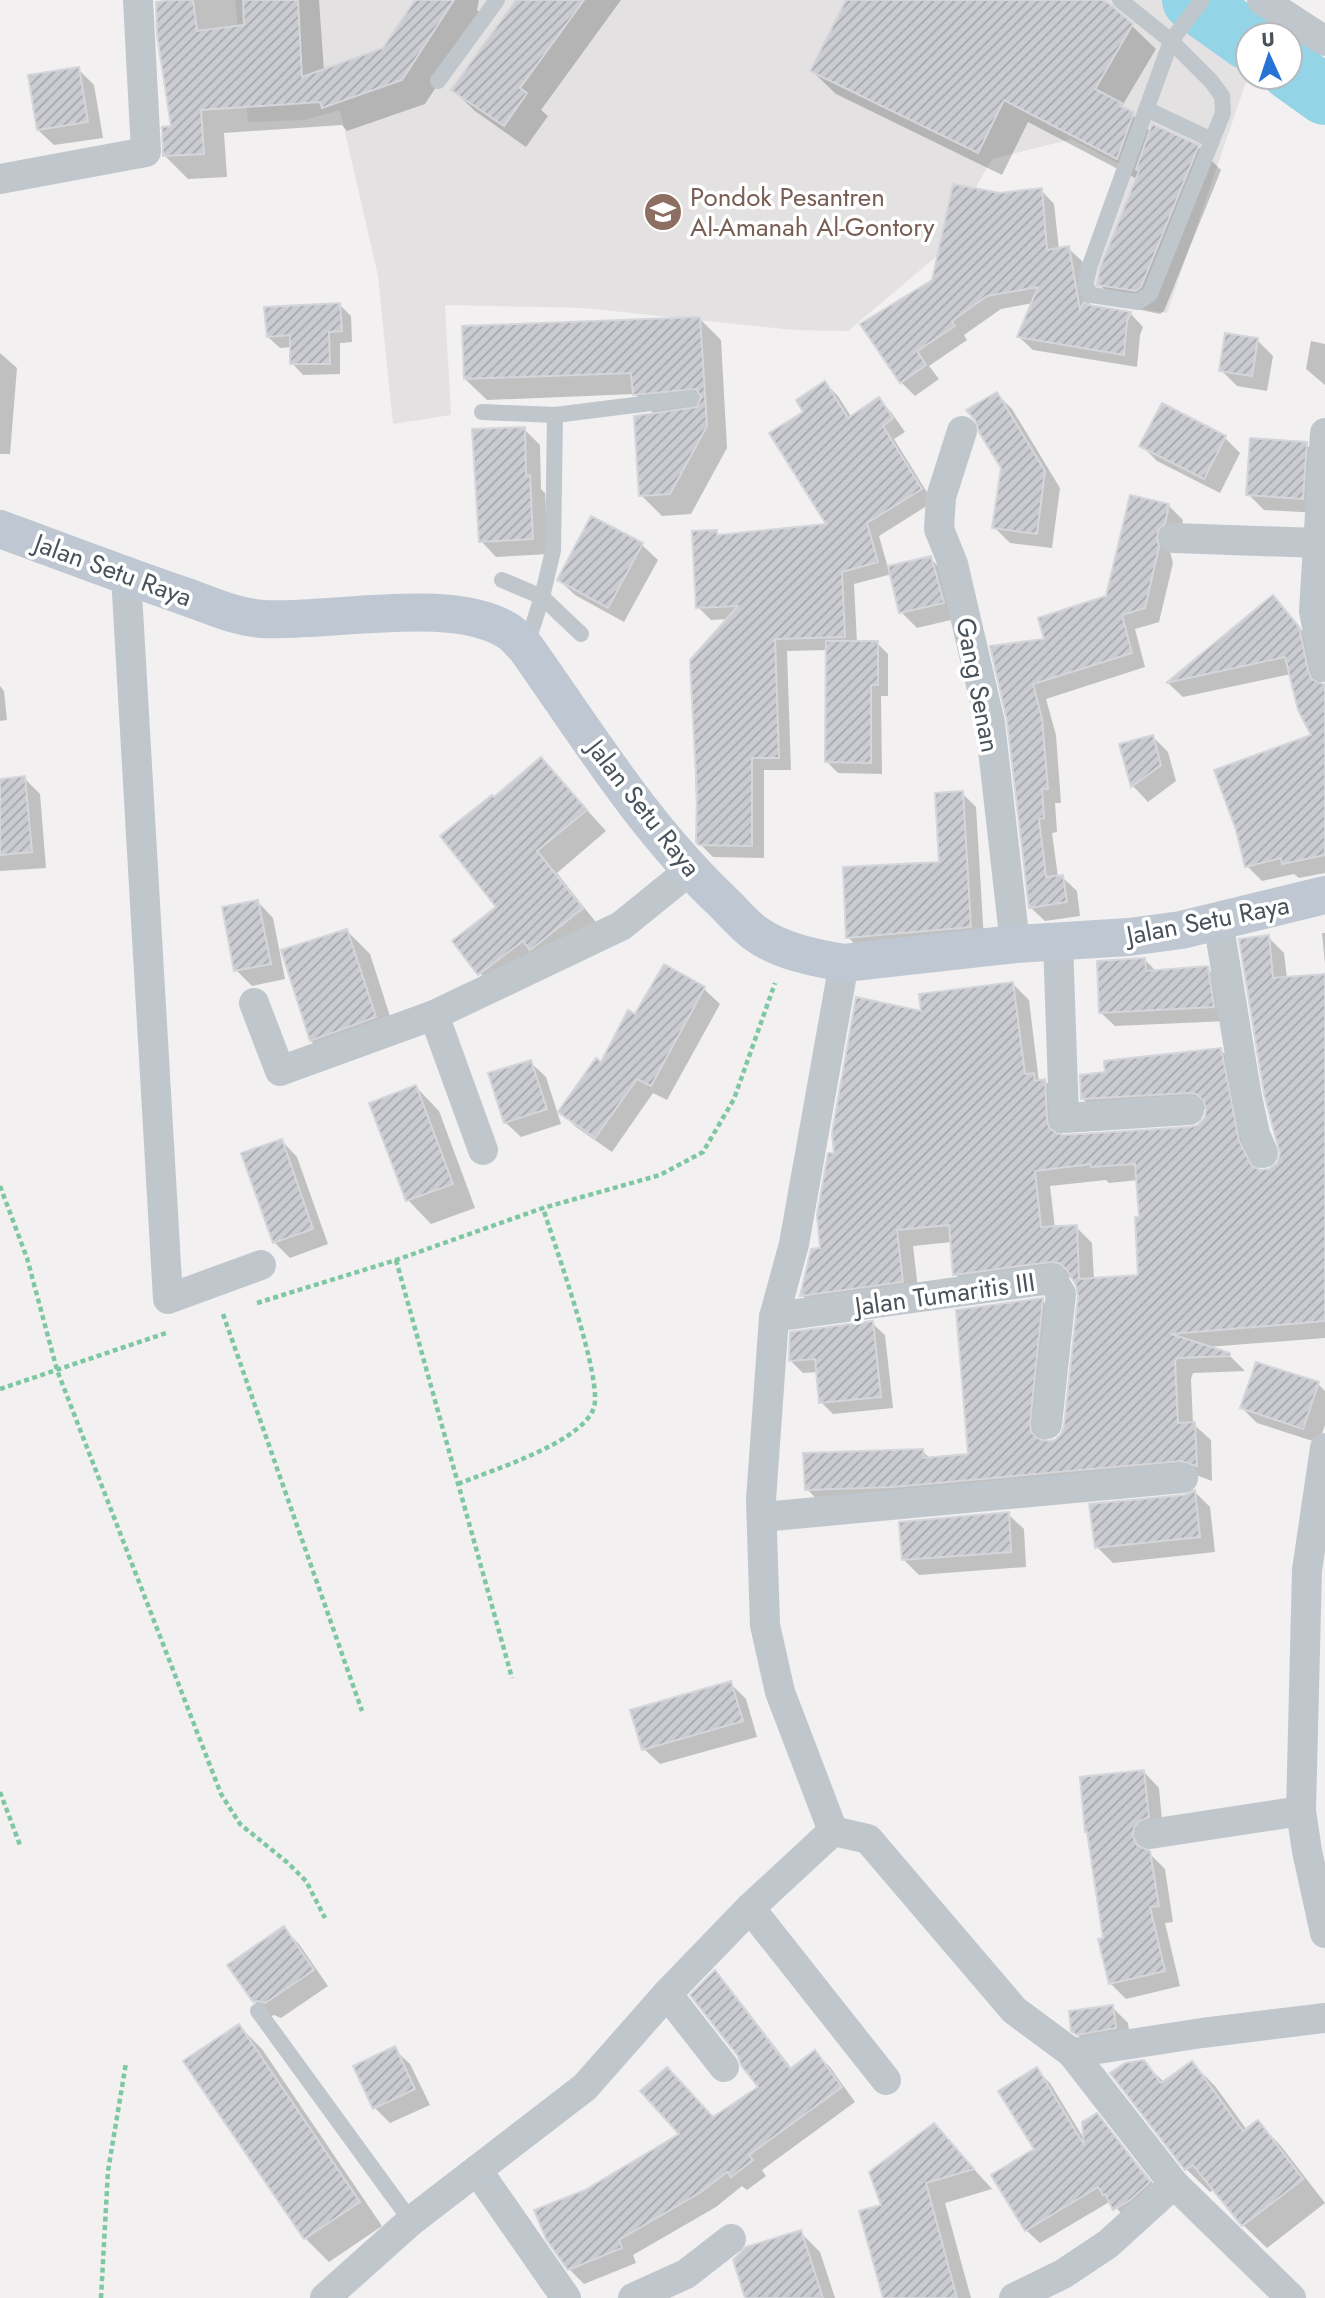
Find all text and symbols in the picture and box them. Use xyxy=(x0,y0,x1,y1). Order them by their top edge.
north arrow xyxy=(1234,21,1304,91)
text: U xyxy=(1261,26,1275,53)
place label: Pondok Pesantren Al-Amanah Al-Gontory xyxy=(690,178,935,246)
school or university icon: Pondok Pesantren Al-Amanah Al-Gontory xyxy=(642,191,684,233)
street label: Jalan Setu Raya xyxy=(26,523,197,616)
street label: Gang Senan xyxy=(946,614,1010,756)
street label: Jalan Setu Raya xyxy=(576,729,710,885)
street label: Jalan Setu Raya xyxy=(1120,886,1293,955)
street label: Jalan Tumaritis III xyxy=(850,1263,1037,1326)

